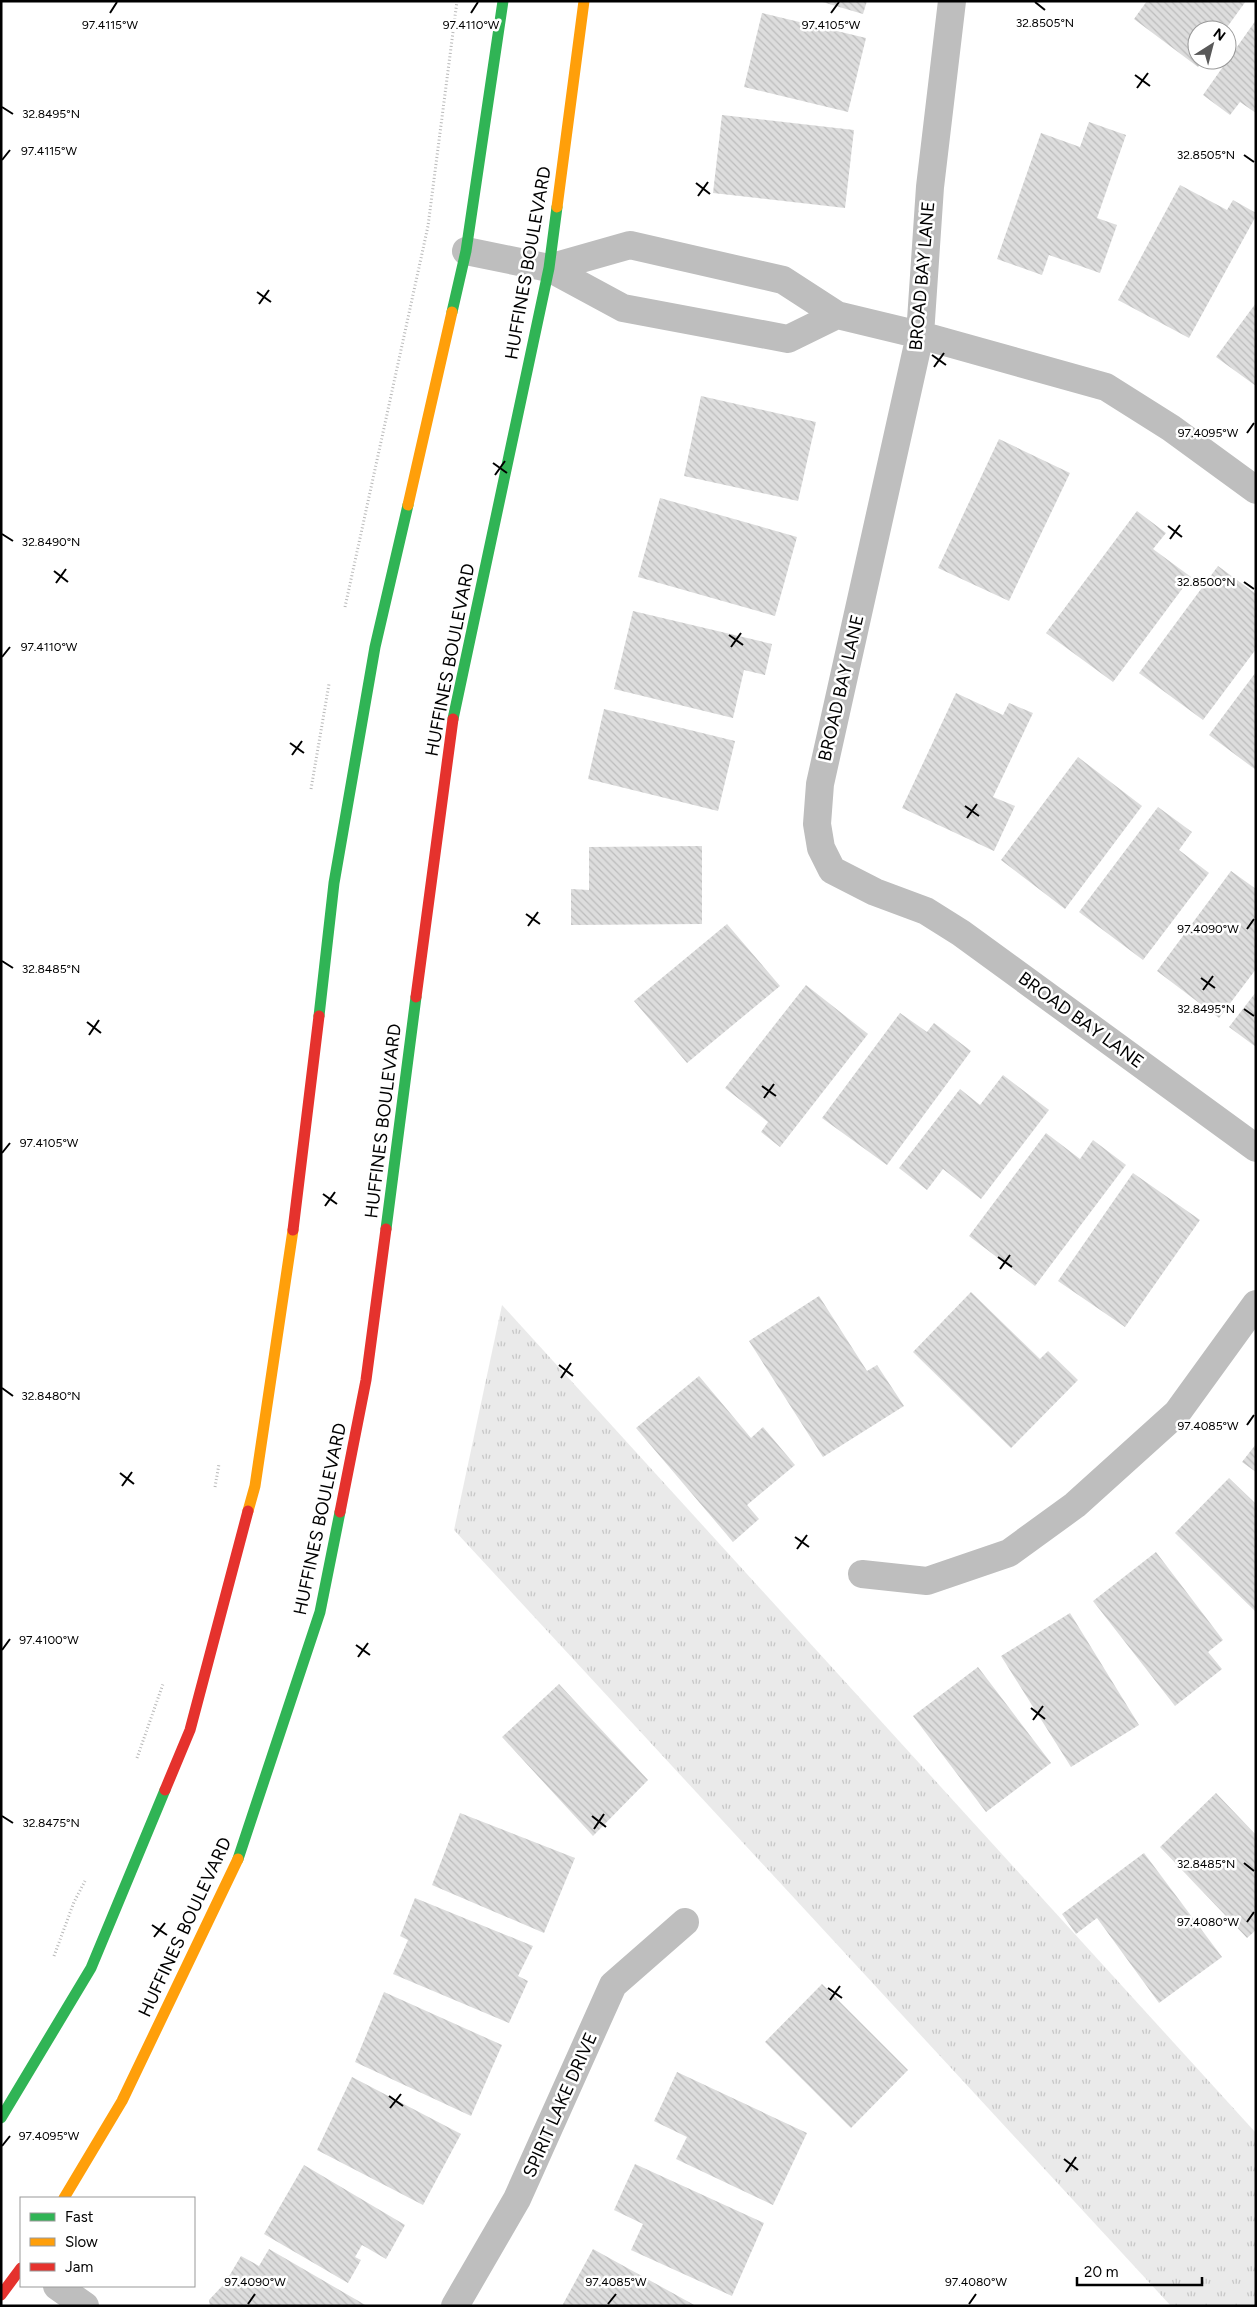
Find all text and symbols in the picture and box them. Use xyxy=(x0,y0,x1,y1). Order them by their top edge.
text: 32.8505°N xyxy=(1016,16,1074,30)
text: 97.4115°W xyxy=(82,18,138,32)
text: 97.4110°W xyxy=(443,18,500,32)
text: 97.4105°W xyxy=(802,18,861,32)
north arrow xyxy=(1187,20,1237,70)
text: N xyxy=(1210,25,1229,45)
text: 32.8495°N xyxy=(22,107,80,121)
text: 97.4115°W xyxy=(21,144,77,158)
text: 32.8505°N xyxy=(1177,148,1235,162)
street label: HUFFINES BOULEVARD xyxy=(500,165,556,361)
street label: BROAD BAY LANE xyxy=(905,200,939,352)
text: 97.4095°W xyxy=(1178,426,1239,440)
text: 32.8490°N xyxy=(22,535,80,549)
street label: HUFFINES BOULEVARD xyxy=(421,562,479,758)
text: 32.8500°N xyxy=(1176,575,1236,589)
street label: BROAD BAY LANE xyxy=(813,613,869,763)
text: 97.4110°W xyxy=(21,640,78,654)
text: 97.4090°W xyxy=(1177,922,1239,936)
text: 32.8485°N xyxy=(22,962,80,976)
street label: BROAD BAY LANE xyxy=(1014,967,1148,1073)
text: 32.8495°N xyxy=(1177,1002,1235,1016)
street label: HUFFINES BOULEVARD xyxy=(360,1022,406,1220)
text: 97.4105°W xyxy=(20,1136,79,1150)
text: 32.8480°N xyxy=(21,1389,81,1403)
text: 97.4085°W xyxy=(1177,1419,1239,1433)
street label: HUFFINES BOULEVARD xyxy=(289,1421,351,1617)
text: 97.4100°W xyxy=(19,1633,79,1647)
text: 32.8475°N xyxy=(22,1816,80,1830)
street label: HUFFINES BOULEVARD xyxy=(134,1834,236,2020)
text: 32.8485°N xyxy=(1177,1857,1235,1871)
text: 97.4080°W xyxy=(1177,1915,1239,1929)
street label: SPIRIT LAKE DRIVE xyxy=(518,2029,602,2181)
text: 97.4095°W xyxy=(19,2129,80,2143)
legend xyxy=(20,2197,195,2287)
text: Fast xyxy=(65,2208,94,2226)
text: Slow xyxy=(65,2233,98,2251)
scale bar xyxy=(1077,2254,1202,2286)
text: Jam xyxy=(65,2258,93,2276)
text: 20 m xyxy=(1084,2263,1118,2281)
text: 97.4090°W xyxy=(224,2275,286,2289)
text: 97.4085°W xyxy=(585,2275,647,2289)
text: 97.4080°W xyxy=(945,2275,1007,2289)

